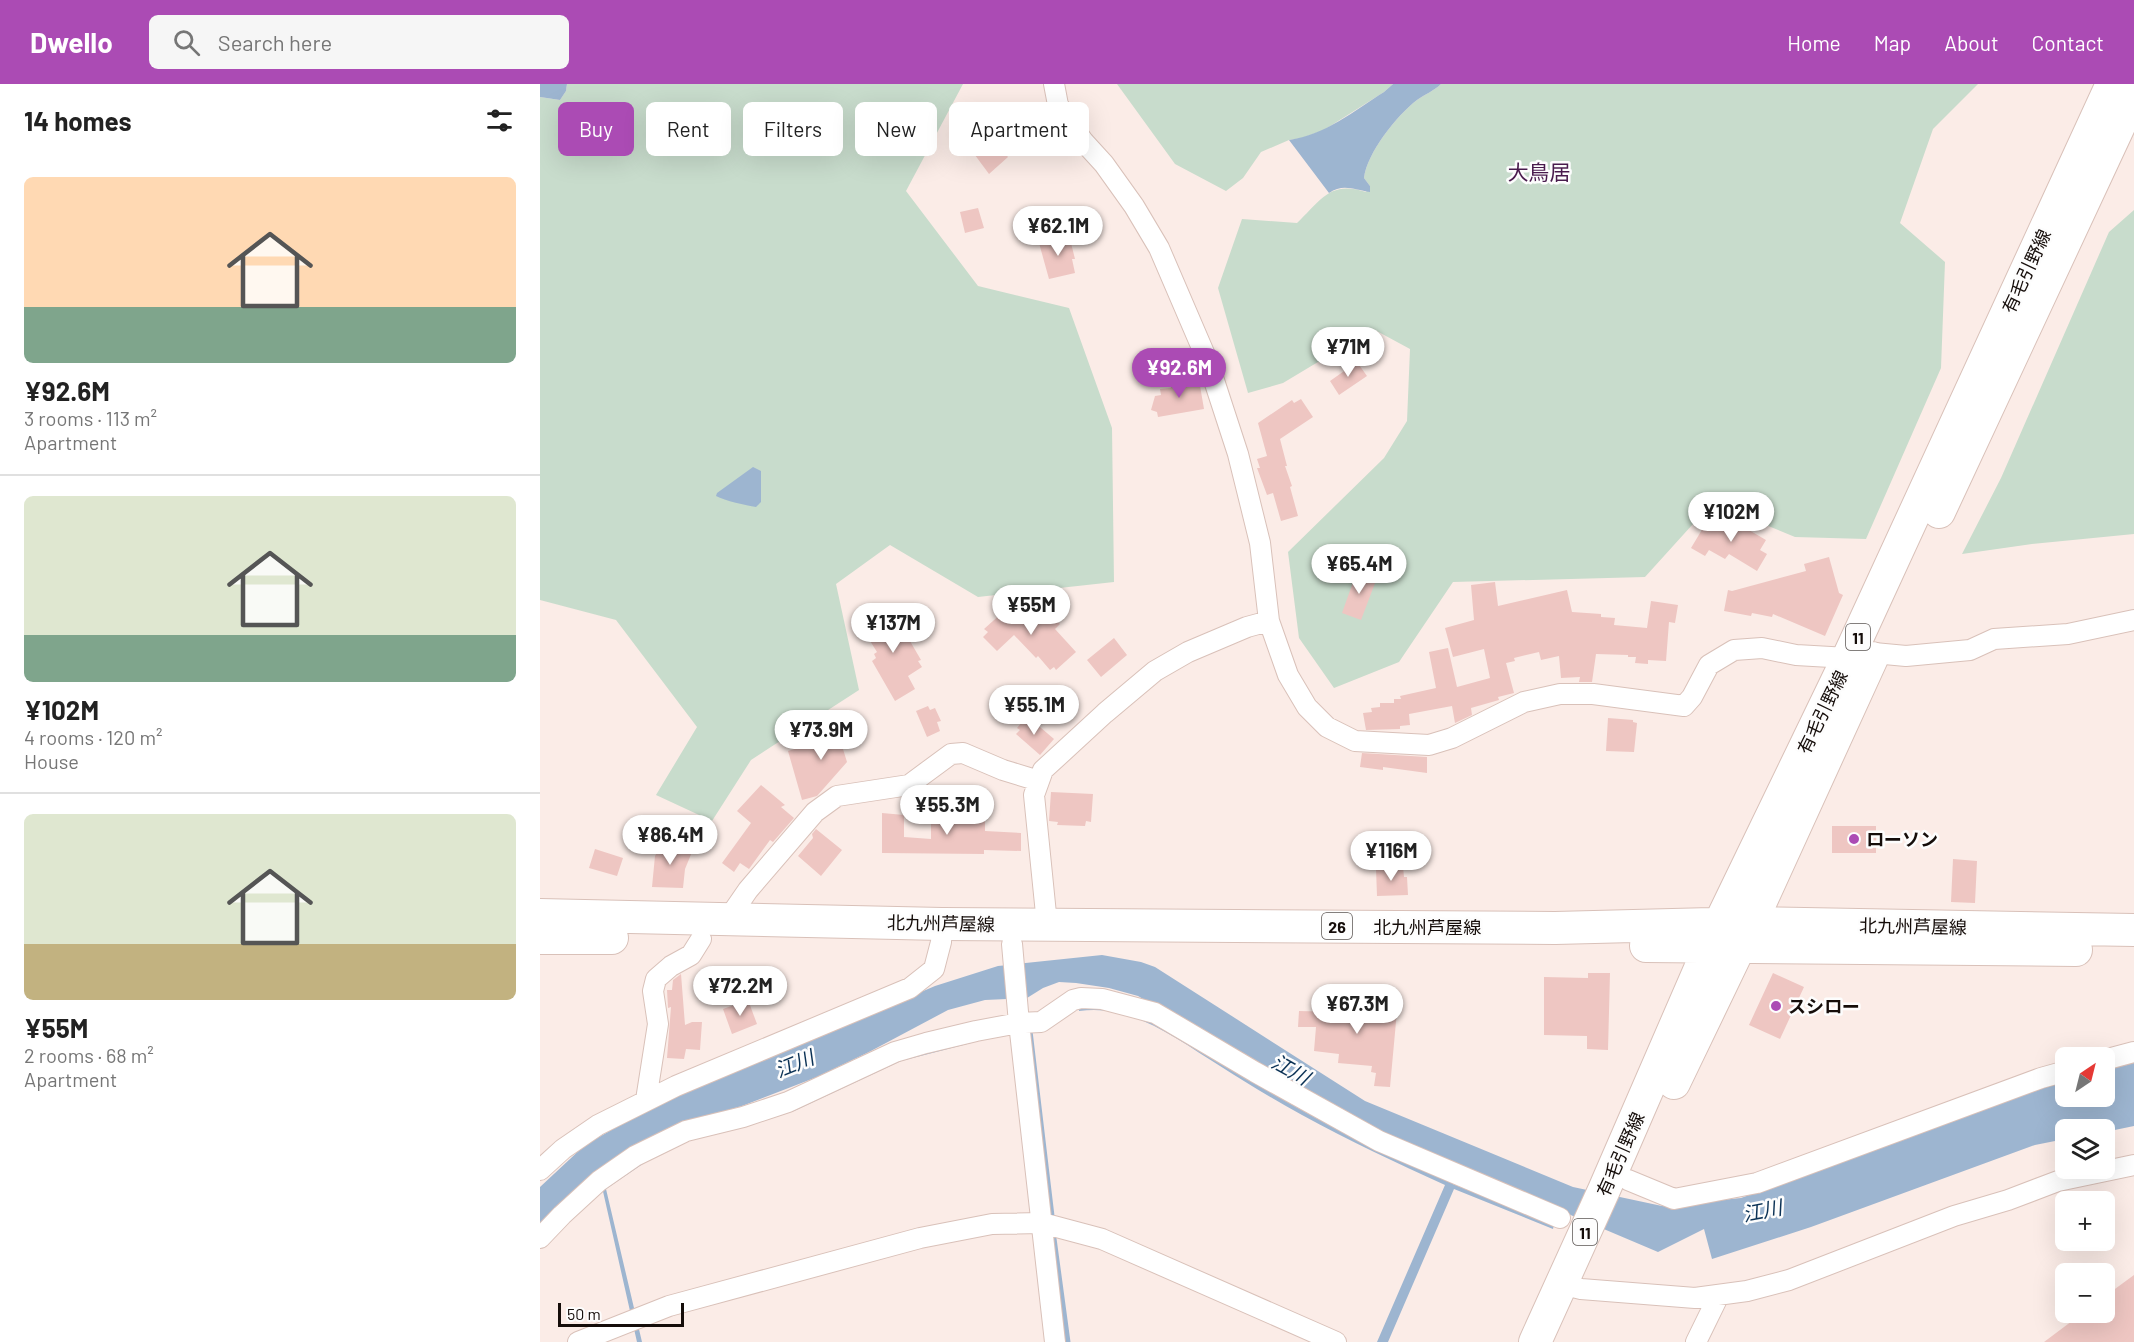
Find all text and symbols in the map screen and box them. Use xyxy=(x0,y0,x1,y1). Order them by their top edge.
search box xyxy=(149,15,569,69)
text: Dwello xyxy=(30,25,113,59)
icon: search xyxy=(170,26,203,59)
text: Search here xyxy=(218,29,332,55)
text: Home xyxy=(1787,30,1841,55)
text: Map xyxy=(1874,30,1911,55)
text: About xyxy=(1944,30,1999,55)
text: Contact xyxy=(2032,30,2104,55)
chip: Buy xyxy=(558,102,634,156)
chip: Rent xyxy=(646,102,731,156)
chip: Filters xyxy=(743,102,843,156)
chip: New xyxy=(855,102,937,156)
chip: Apartment xyxy=(949,102,1089,156)
icon: filters xyxy=(483,104,516,137)
text: 14 homes xyxy=(24,105,131,136)
district label: 大鳥居 xyxy=(1508,159,1571,184)
pin: ¥62.1M xyxy=(1009,206,1107,257)
text: ¥62.1M xyxy=(1027,213,1089,237)
icon: home xyxy=(216,216,324,324)
street label: 有毛引野線 xyxy=(1997,226,2055,316)
pin: ¥71M xyxy=(1312,327,1384,378)
text: ¥71M xyxy=(1325,334,1371,358)
pin: ¥92.6M xyxy=(1130,348,1228,399)
text: ¥92.6M xyxy=(1146,355,1212,379)
text: ¥92.6M xyxy=(24,375,110,406)
text: 3 rooms · 113 m² xyxy=(24,406,157,430)
text: Apartment xyxy=(24,430,117,454)
pin: ¥102M xyxy=(1689,492,1773,543)
text: ¥102M xyxy=(1702,499,1760,523)
icon: home xyxy=(216,535,324,643)
pin: ¥65.4M xyxy=(1310,544,1408,595)
text: ¥65.4M xyxy=(1325,551,1393,575)
pin: ¥55M xyxy=(995,585,1067,636)
text: ¥55M xyxy=(1006,592,1056,616)
pin: ¥137M xyxy=(851,603,935,654)
text: ¥137M xyxy=(865,610,921,634)
road number: 11 xyxy=(1846,624,1870,650)
street label: 有毛引野線 xyxy=(1792,667,1852,757)
pin: ¥55.1M xyxy=(985,685,1083,736)
text: ¥55.1M xyxy=(1003,692,1065,716)
text: ¥102M xyxy=(24,694,99,725)
pin: ¥73.9M xyxy=(772,710,870,761)
text: ¥73.9M xyxy=(789,717,853,741)
text: 4 rooms · 120 m² xyxy=(24,725,162,749)
text: House xyxy=(24,749,79,773)
pin: ¥55.3M xyxy=(898,785,996,836)
text: ¥55.3M xyxy=(914,792,980,816)
pin: ¥86.4M xyxy=(621,815,719,866)
text: ¥86.4M xyxy=(636,822,704,846)
place label: ローソン xyxy=(1866,828,1938,850)
pin: ¥116M xyxy=(1349,831,1433,882)
marker: ローソン xyxy=(1847,832,1861,846)
text: ¥116M xyxy=(1364,838,1418,862)
icon: home xyxy=(216,853,324,961)
street label: 北九州芦屋線 xyxy=(887,911,995,935)
road number: 26 xyxy=(1322,913,1352,939)
street label: 北九州芦屋線 xyxy=(1859,914,1967,938)
street label: 北九州芦屋線 xyxy=(1373,916,1481,938)
pin: ¥72.2M xyxy=(691,966,789,1017)
text: ¥72.2M xyxy=(707,973,773,997)
pin: ¥67.3M xyxy=(1308,984,1406,1035)
text: ¥67.3M xyxy=(1325,991,1389,1015)
place label: スシロー xyxy=(1788,995,1860,1017)
marker: スシロー xyxy=(1769,999,1783,1013)
text: ¥55M xyxy=(24,1012,88,1043)
text: 2 rooms · 68 m² xyxy=(24,1043,154,1067)
water label: 江川 xyxy=(771,1044,819,1082)
north arrow xyxy=(2055,1047,2115,1107)
map controls xyxy=(2055,1047,2115,1323)
water label: 江川 xyxy=(1268,1049,1316,1090)
text: Apartment xyxy=(24,1067,117,1091)
street label: 有毛引野線 xyxy=(1592,1108,1648,1200)
button: layers xyxy=(2055,1119,2115,1179)
button: + xyxy=(2055,1191,2115,1251)
water label: 江川 xyxy=(1740,1194,1786,1226)
road number: 11 xyxy=(1573,1219,1597,1245)
button: − xyxy=(2055,1263,2115,1323)
scale bar xyxy=(558,1300,684,1328)
text: 50 m xyxy=(567,1304,601,1323)

